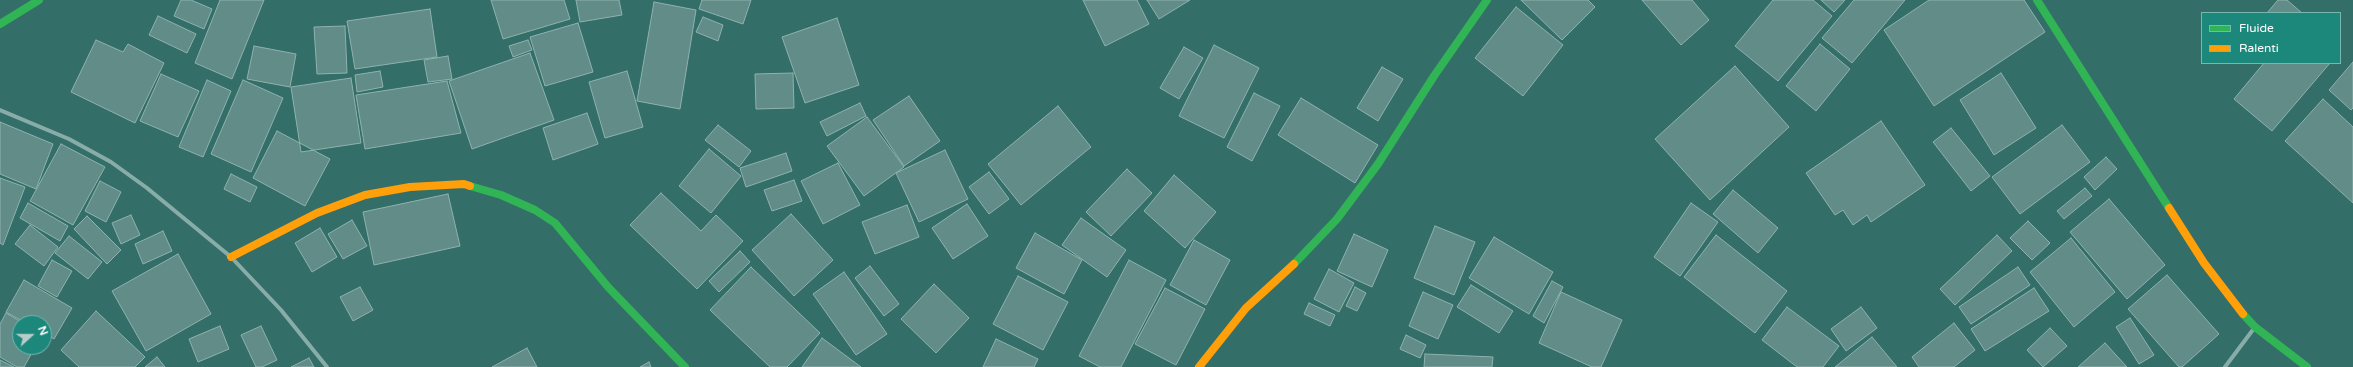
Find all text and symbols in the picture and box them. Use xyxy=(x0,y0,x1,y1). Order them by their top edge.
legend xyxy=(2201,12,2341,64)
text: Fluide xyxy=(2239,21,2274,35)
text: Ralenti xyxy=(2239,41,2279,55)
north arrow xyxy=(12,315,52,355)
text: N xyxy=(35,324,50,337)

